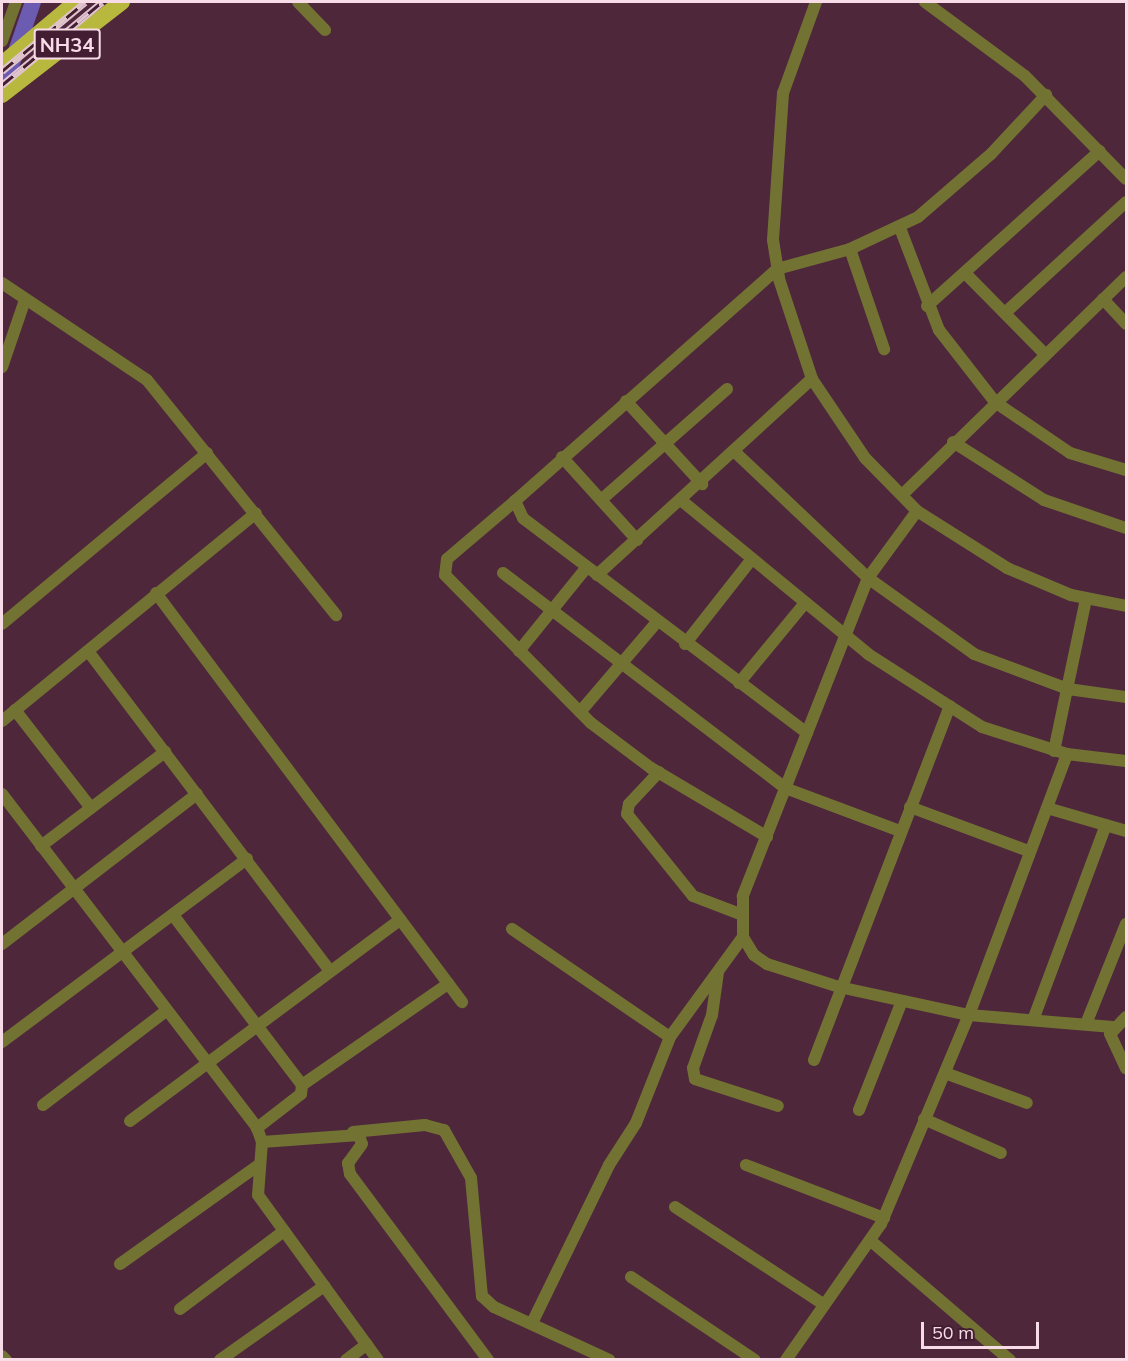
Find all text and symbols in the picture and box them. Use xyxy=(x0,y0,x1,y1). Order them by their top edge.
road number: NH34 xyxy=(32,27,101,61)
scale bar xyxy=(924,1310,1042,1348)
text: 50 m xyxy=(932,1321,974,1344)

